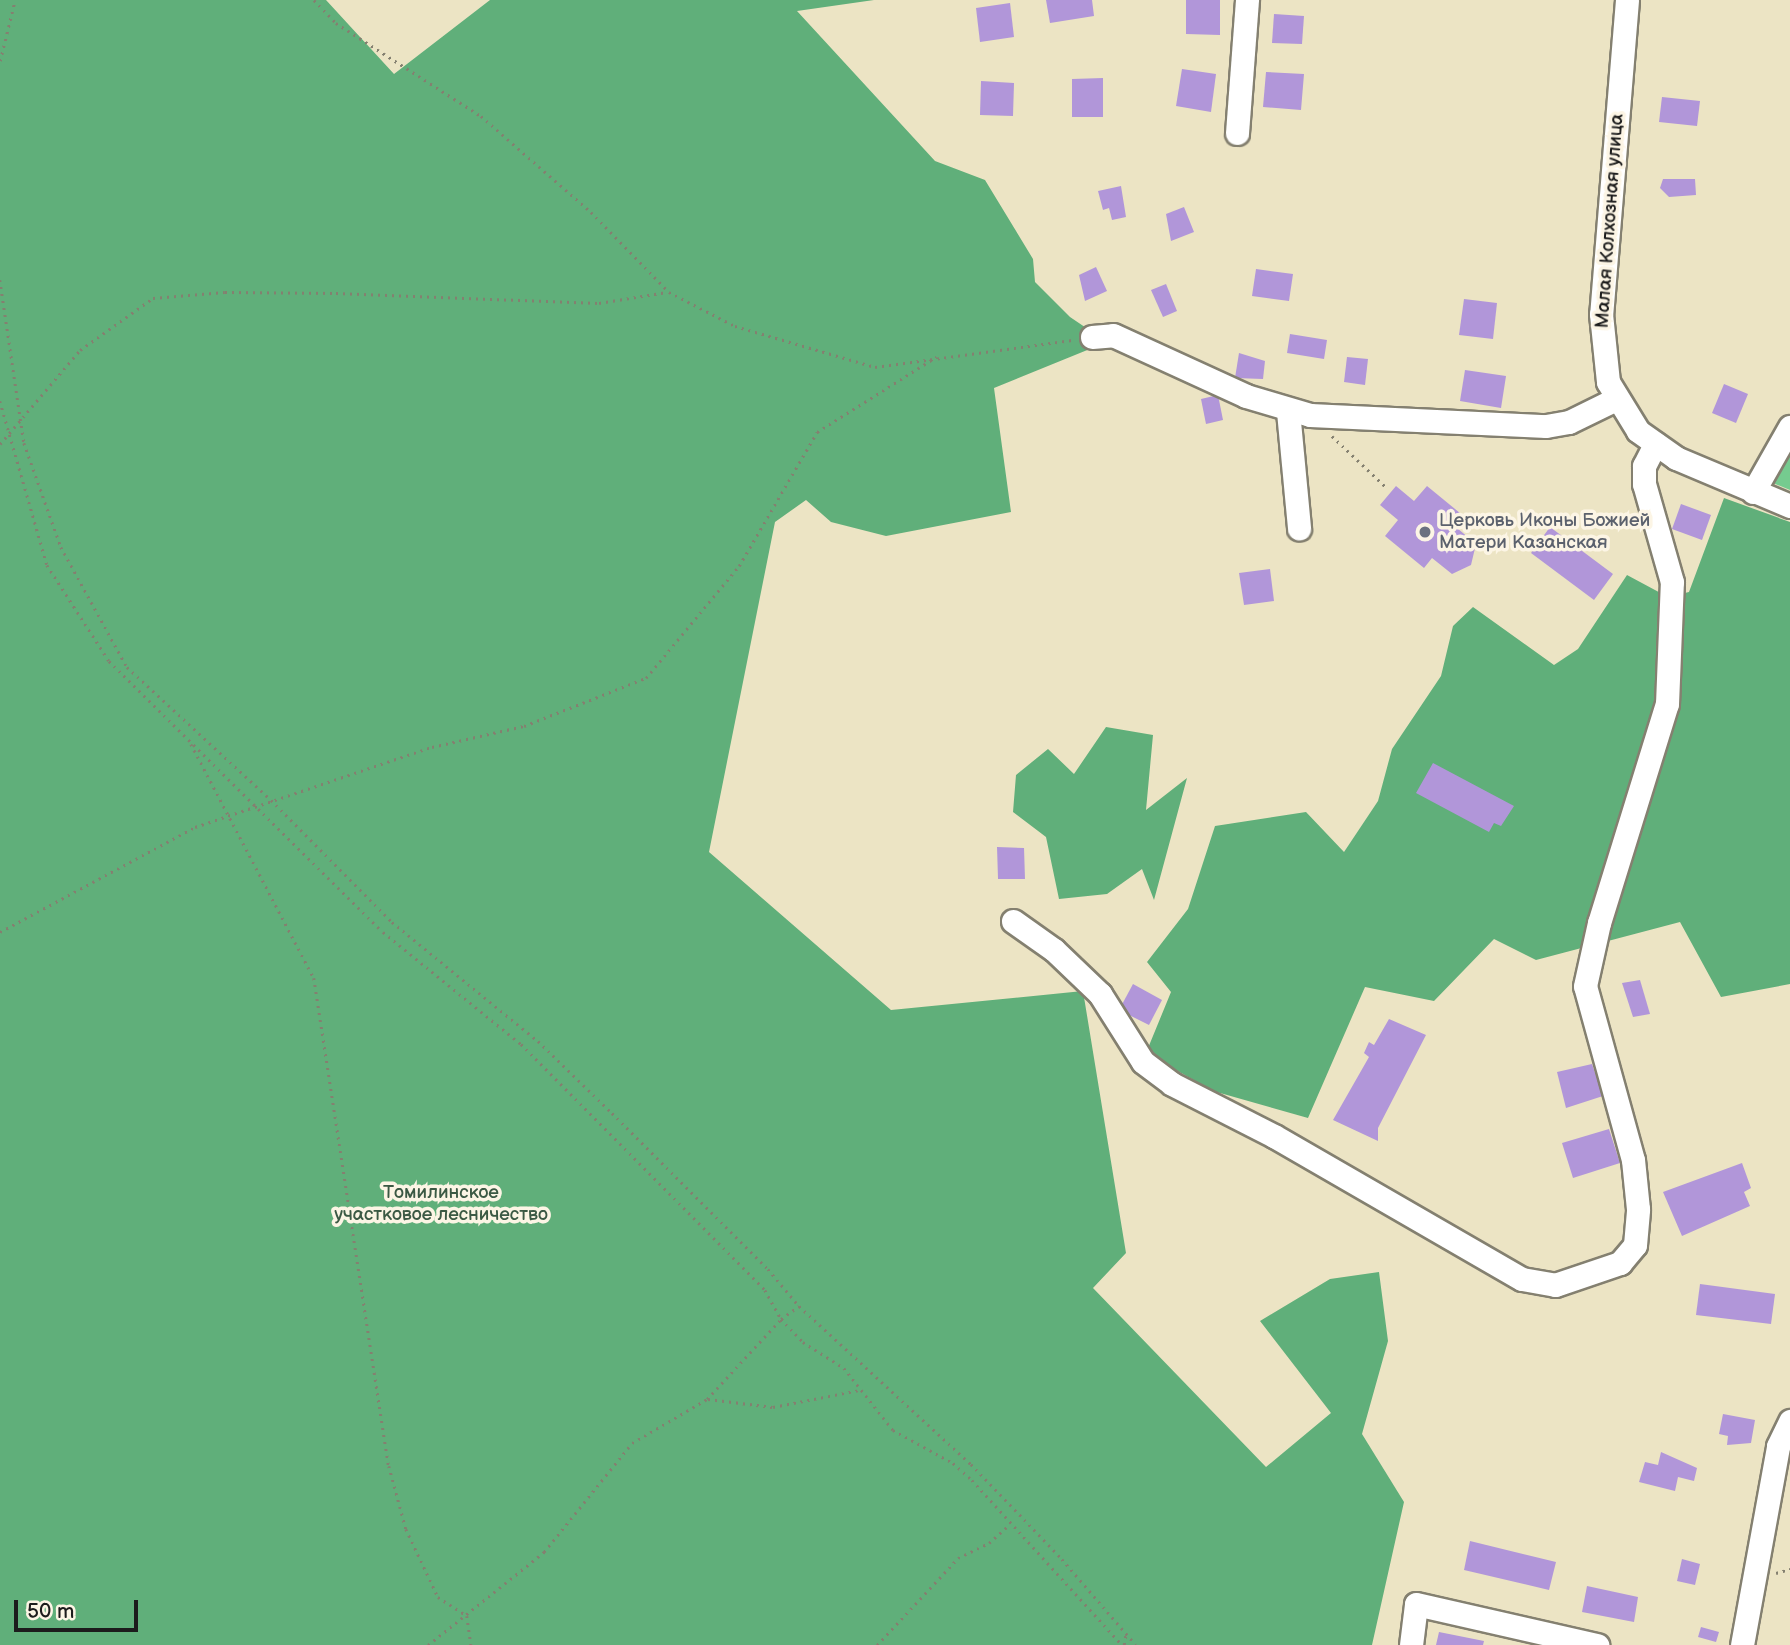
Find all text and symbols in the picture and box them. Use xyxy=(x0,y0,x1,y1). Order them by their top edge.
street label: Малая Колхозная улица xyxy=(1591,113,1629,329)
place label: Церковь Иконы Божией Матери Казанская xyxy=(1439,510,1650,554)
marker: Церковь Иконы Божией Матери Казанская xyxy=(1417,524,1433,540)
park label: Томилинское участковое лесничество xyxy=(334,1182,548,1226)
scale bar xyxy=(18,1586,142,1630)
text: 50 m xyxy=(27,1599,74,1624)

